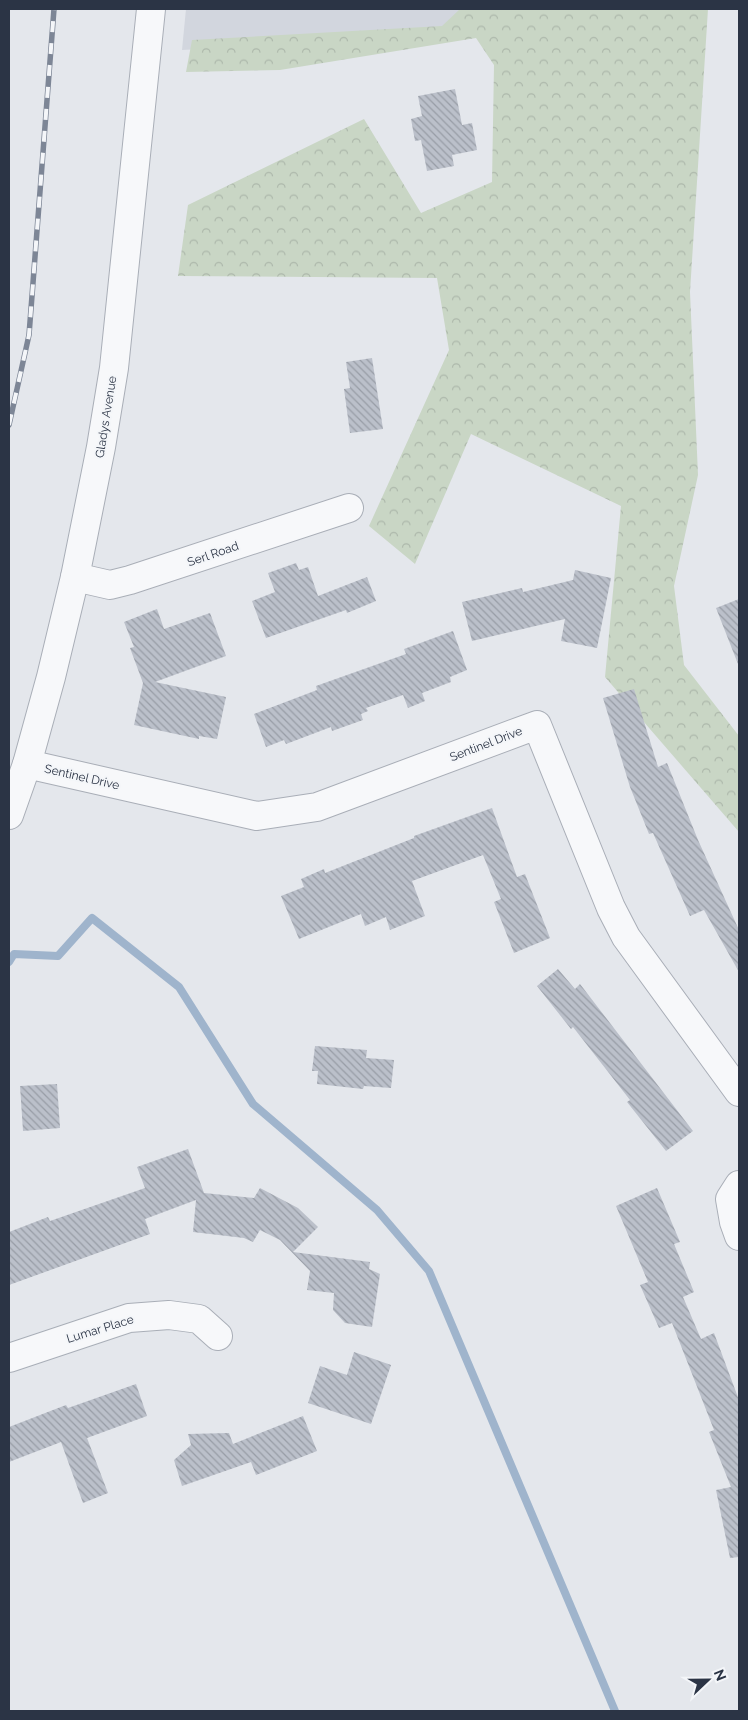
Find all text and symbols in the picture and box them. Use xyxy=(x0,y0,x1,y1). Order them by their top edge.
street label: Gladys Avenue xyxy=(93,375,119,459)
street label: Serl Road xyxy=(186,539,240,569)
street label: Sentinel Drive xyxy=(448,724,524,764)
street label: Sentinel Drive xyxy=(43,762,121,792)
street label: Lumar Place xyxy=(65,1312,135,1346)
north arrow xyxy=(683,1655,733,1705)
text: N xyxy=(711,1667,729,1683)

